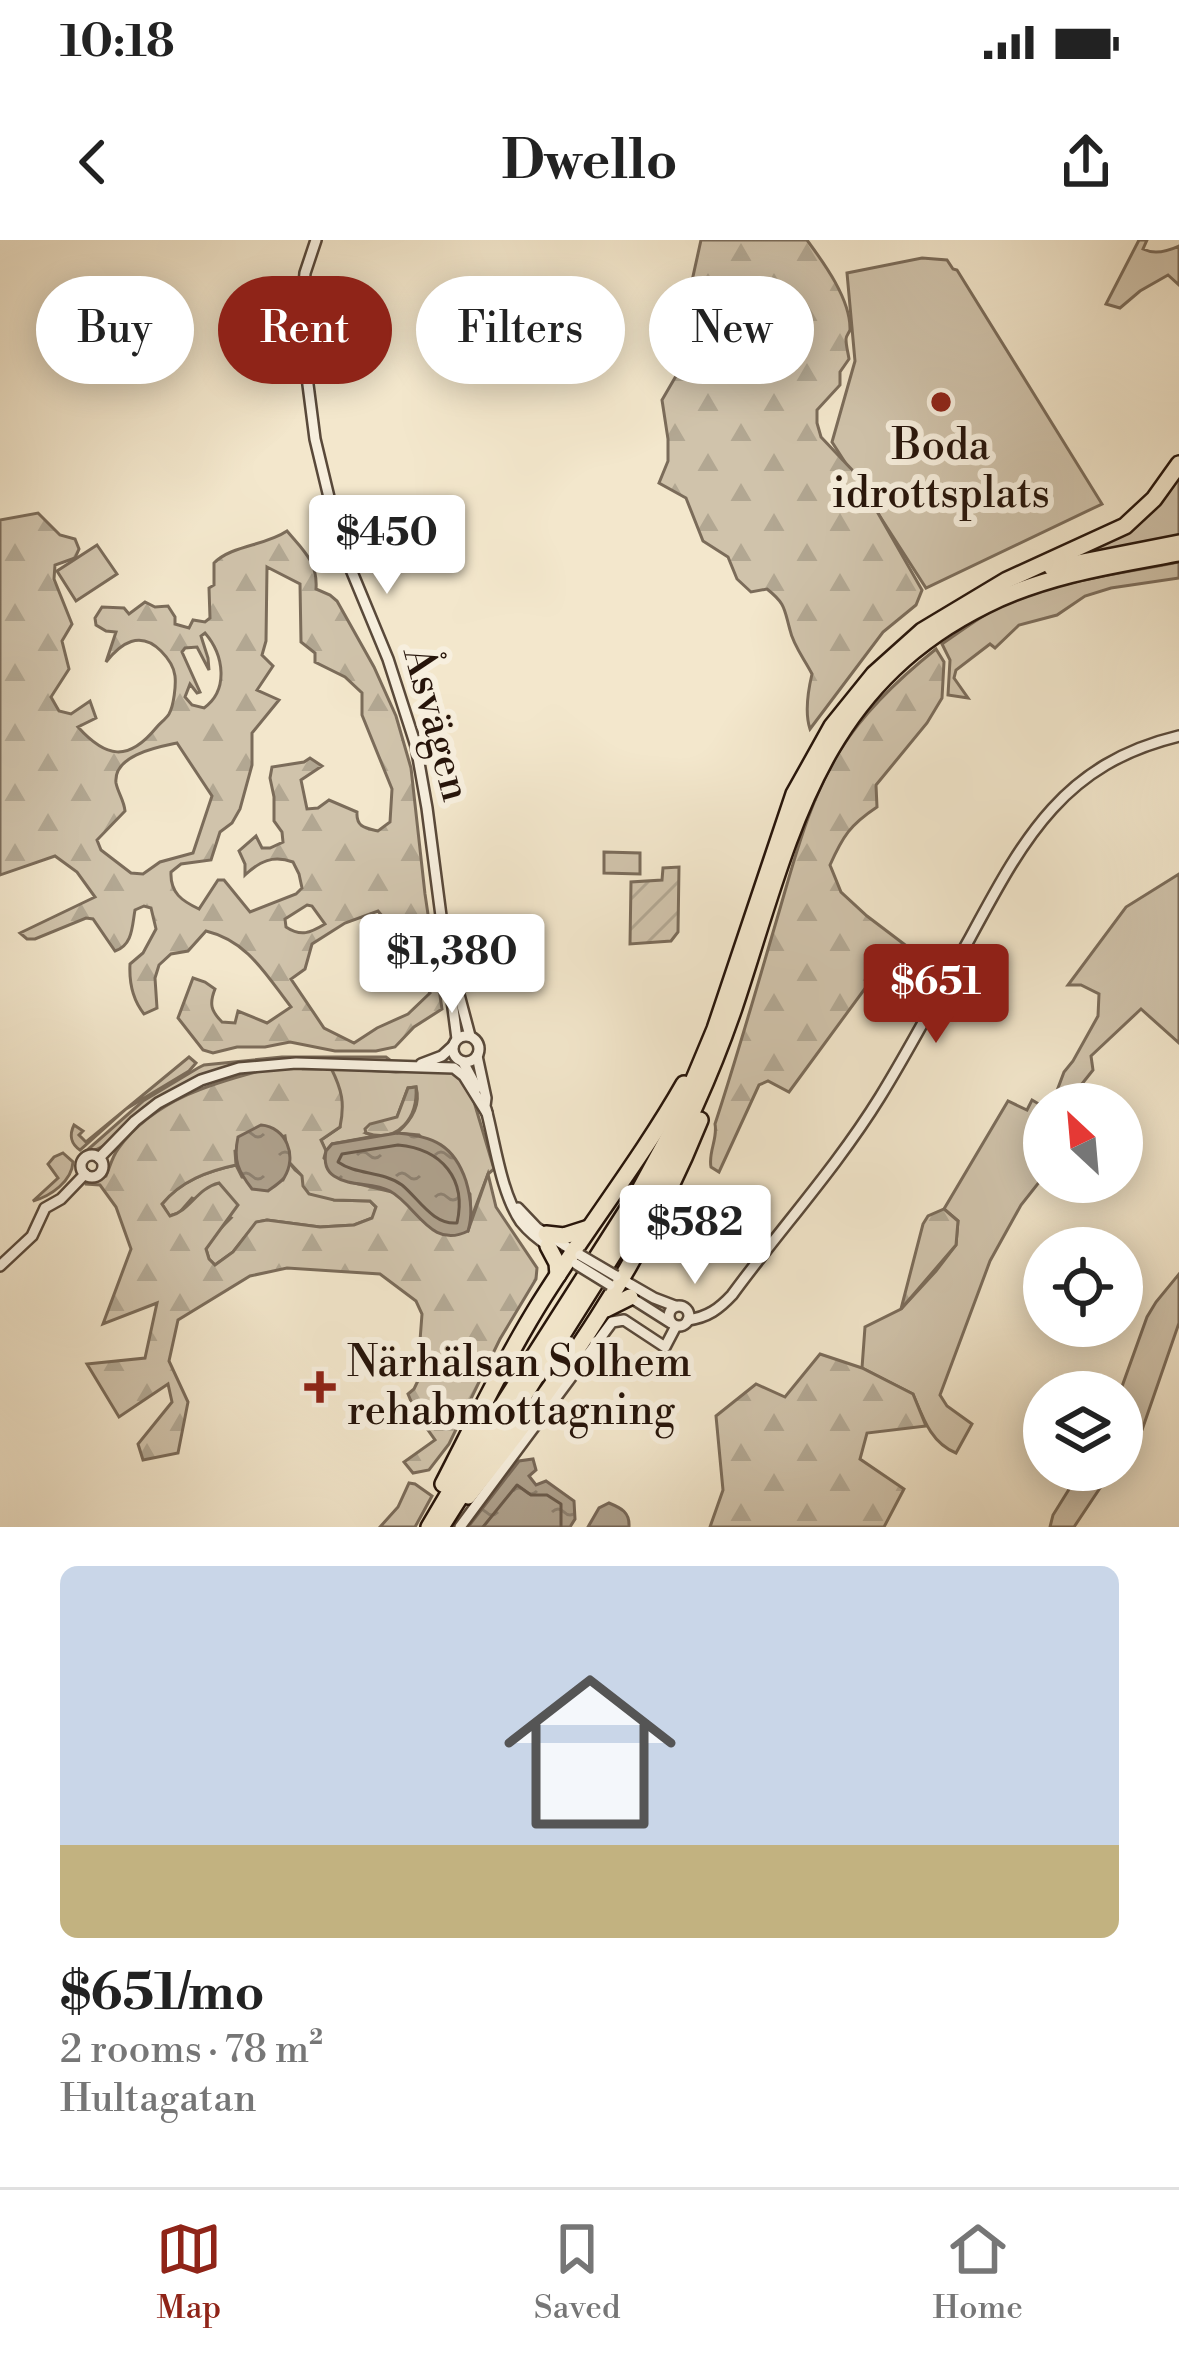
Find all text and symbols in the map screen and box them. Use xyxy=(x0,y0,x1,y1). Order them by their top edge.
text: 10:18 xyxy=(60,14,175,71)
text: Dwello xyxy=(501,128,678,196)
icon: back xyxy=(60,129,126,195)
icon: share xyxy=(1053,129,1119,195)
chip: Buy xyxy=(36,276,194,384)
chip: Rent xyxy=(218,276,392,384)
chip: Filters xyxy=(416,276,625,384)
chip: New xyxy=(649,276,814,384)
marker: Boda idrottsplats xyxy=(928,389,954,415)
place label: Boda idrottsplats xyxy=(832,420,1050,521)
pin: $450 xyxy=(316,495,458,597)
text: $450 xyxy=(336,509,438,558)
street label: Åsvägen xyxy=(389,639,486,807)
pin: $1,380 xyxy=(354,914,550,1016)
text: $1,380 xyxy=(386,928,518,977)
pin: $651 xyxy=(865,944,1007,1046)
text: $651 xyxy=(891,958,981,1007)
north arrow xyxy=(1023,1083,1143,1203)
map controls xyxy=(1023,1083,1143,1491)
pin: $582 xyxy=(624,1185,766,1287)
text: $582 xyxy=(647,1199,743,1248)
button: locate xyxy=(1023,1227,1143,1347)
place label: Närhälsan Solhem rehabmottagning xyxy=(347,1337,692,1439)
marker: Närhälsan Solhem rehabmottagning xyxy=(304,1371,336,1403)
button: layers xyxy=(1023,1371,1143,1491)
icon: home xyxy=(482,1644,698,1860)
text: $651/mo xyxy=(60,1962,265,2026)
text: 2 rooms · 78 m² xyxy=(60,2026,323,2075)
text: Hultagatan xyxy=(60,2075,257,2124)
tab: Map xyxy=(156,2216,222,2329)
tab: Saved xyxy=(534,2216,621,2329)
tab: Home xyxy=(932,2216,1023,2329)

